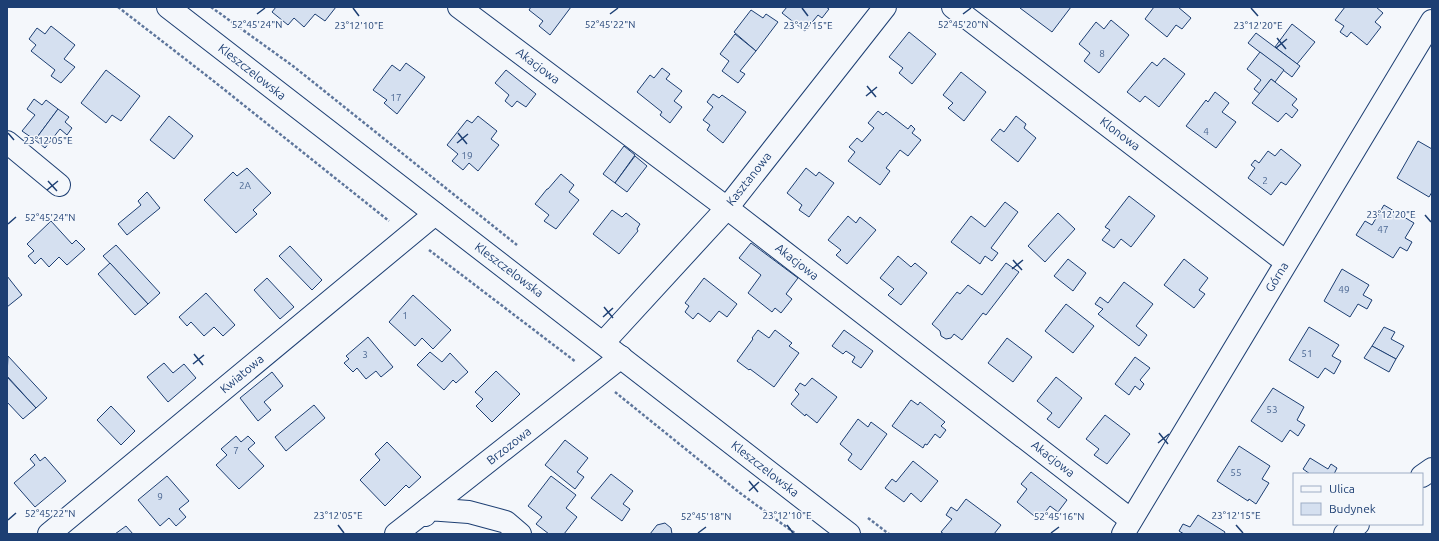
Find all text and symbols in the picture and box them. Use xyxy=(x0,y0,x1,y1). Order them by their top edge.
text: 52°45'24"N xyxy=(232,19,282,30)
text: 52°45'22"N xyxy=(585,19,635,30)
text: 52°45'20"N xyxy=(938,19,988,30)
text: 23°12'10"E xyxy=(334,20,384,31)
text: 23°12'15"E xyxy=(783,20,833,31)
text: 23°12'20"E xyxy=(1233,20,1283,31)
street label: Kleszczelowska xyxy=(216,41,289,102)
street label: Akacjowa xyxy=(514,45,563,86)
house number: 8 xyxy=(1099,48,1105,59)
house number: 17 xyxy=(390,92,402,103)
street label: Klonowa xyxy=(1098,114,1143,153)
house number: 4 xyxy=(1203,126,1209,137)
text: 23°12'05"E xyxy=(23,135,73,146)
street label: Kasztanowa xyxy=(724,149,774,208)
house number: 19 xyxy=(461,150,473,161)
house number: 2 xyxy=(1262,175,1268,186)
house number: 2A xyxy=(239,180,252,191)
text: 23°12'20"E xyxy=(1366,209,1416,220)
text: 52°45'24"N xyxy=(25,212,75,223)
house number: 47 xyxy=(1377,224,1389,235)
street label: Kleszczelowska xyxy=(473,240,546,300)
street label: Akacjowa xyxy=(773,241,821,282)
street label: Górna xyxy=(1263,259,1291,294)
house number: 49 xyxy=(1338,284,1350,295)
house number: 1 xyxy=(402,310,408,321)
house number: 51 xyxy=(1301,348,1313,359)
house number: 3 xyxy=(362,349,368,360)
street label: Kwiatowa xyxy=(217,352,266,395)
house number: 53 xyxy=(1266,404,1278,415)
street label: Brzozowa xyxy=(484,424,533,467)
street label: Kleszczelowska xyxy=(729,438,802,499)
street label: Akacjowa xyxy=(1029,438,1077,479)
house number: 7 xyxy=(233,445,239,456)
house number: 55 xyxy=(1230,467,1242,478)
legend xyxy=(1293,473,1423,525)
text: Ulica xyxy=(1329,482,1355,495)
house number: 9 xyxy=(157,491,163,502)
text: Budynek xyxy=(1329,502,1376,515)
text: 52°45'22"N xyxy=(25,508,75,519)
text: 23°12'05"E xyxy=(313,510,363,521)
text: 23°12'10"E xyxy=(762,510,812,521)
text: 23°12'15"E xyxy=(1211,510,1261,521)
text: 52°45'18"N xyxy=(681,511,731,522)
text: 52°45'16"N xyxy=(1034,511,1084,522)

